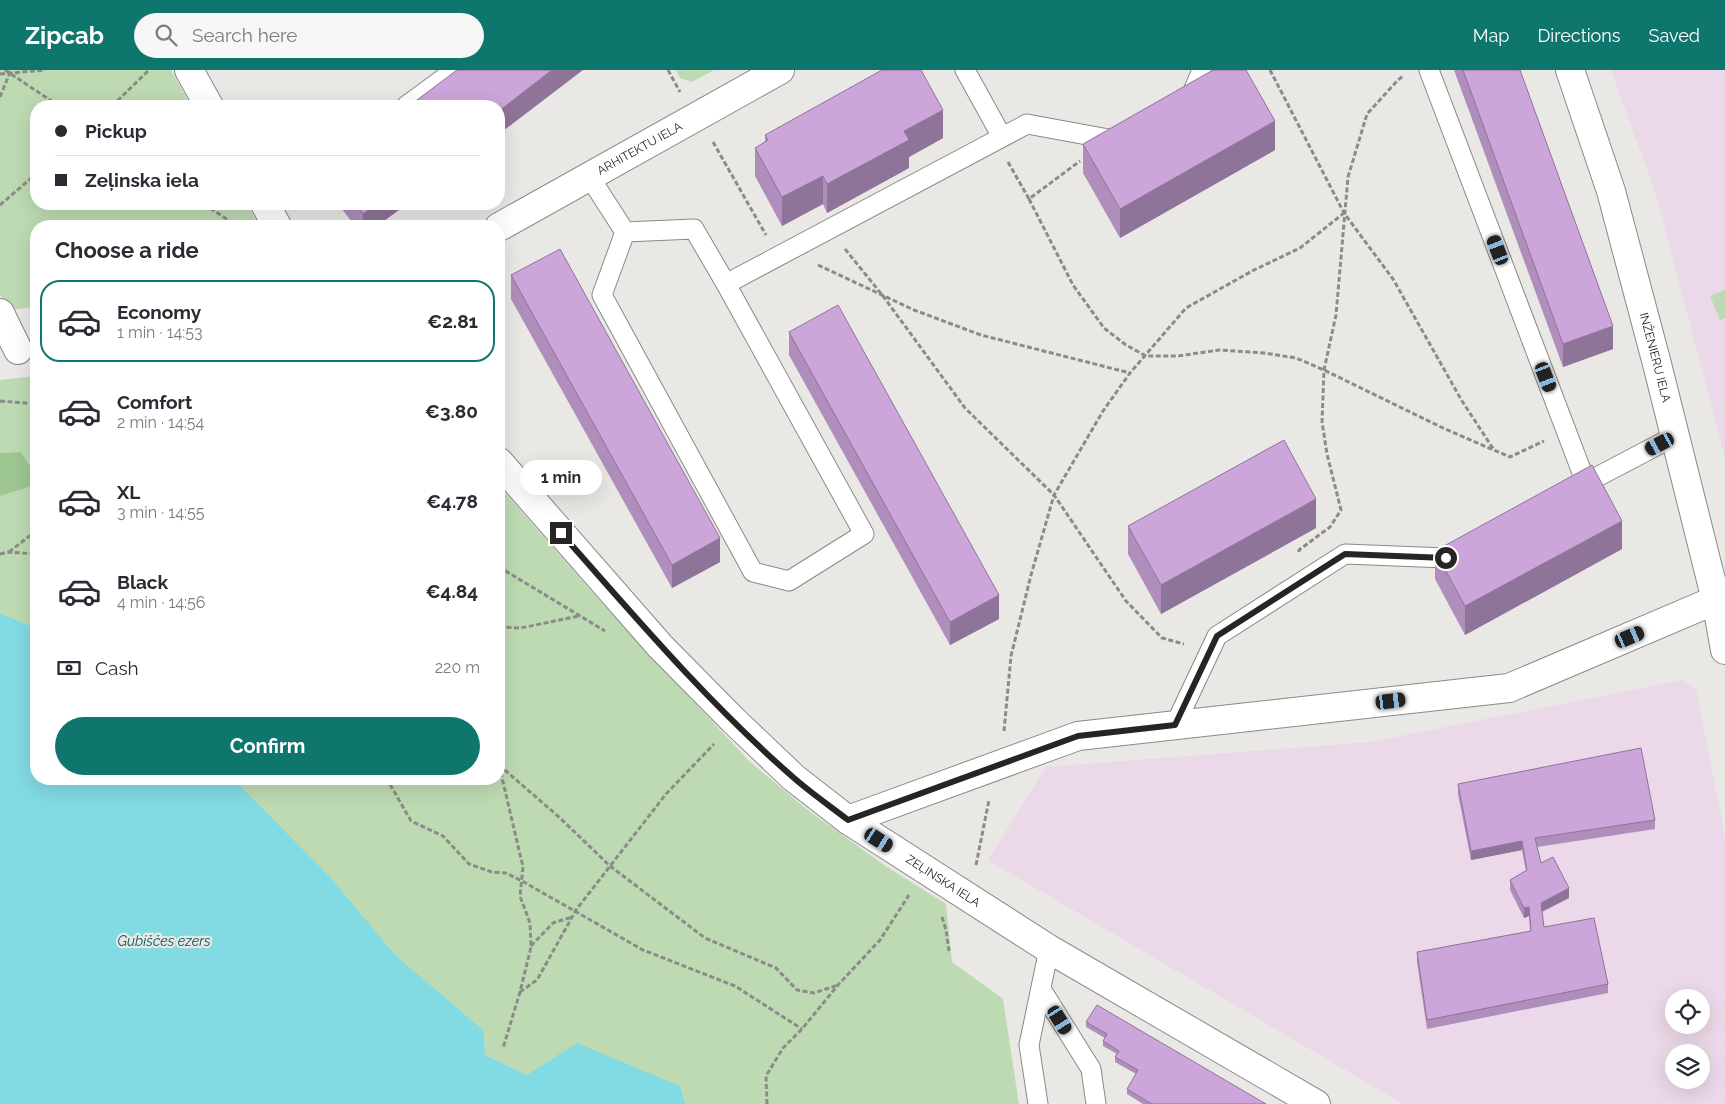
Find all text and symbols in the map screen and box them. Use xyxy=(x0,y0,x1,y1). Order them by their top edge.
search box xyxy=(134,13,484,58)
text: Zipcab xyxy=(25,21,104,50)
icon: search xyxy=(152,21,180,49)
text: Search here xyxy=(192,24,297,46)
text: Map xyxy=(1473,25,1509,46)
text: Directions xyxy=(1537,25,1621,46)
text: Saved xyxy=(1649,25,1700,46)
street label: ARHITEKTU IELA xyxy=(595,119,684,178)
text: Pickup xyxy=(85,120,147,142)
text: Zeļinska iela xyxy=(85,169,199,191)
car xyxy=(1485,233,1510,267)
text: Choose a ride xyxy=(55,237,199,263)
icon: car xyxy=(57,299,102,344)
text: Economy xyxy=(117,301,201,323)
text: €2.81 xyxy=(427,310,478,332)
street label: INŽENIERU IELA xyxy=(1637,311,1673,404)
text: 1 min · 14:53 xyxy=(117,323,203,342)
car xyxy=(1533,360,1558,394)
icon: car xyxy=(57,389,102,434)
text: Comfort xyxy=(117,391,192,413)
text: €3.80 xyxy=(425,400,478,422)
text: 2 min · 14:54 xyxy=(117,413,204,432)
car xyxy=(1643,430,1676,458)
callout: 1 min xyxy=(520,460,602,496)
text: 1 min xyxy=(541,468,581,487)
icon: car xyxy=(57,479,102,524)
text: XL xyxy=(117,481,140,503)
text: €4.78 xyxy=(426,490,478,512)
text: 3 min · 14:55 xyxy=(117,503,204,522)
route end xyxy=(550,522,572,544)
route start xyxy=(1435,547,1457,569)
icon: car xyxy=(57,569,102,614)
text: Black xyxy=(117,571,168,593)
text: €4.84 xyxy=(425,580,478,602)
text: 4 min · 14:56 xyxy=(117,593,205,612)
car xyxy=(1613,624,1646,650)
icon: cash xyxy=(55,654,83,682)
text: Cash xyxy=(95,657,139,679)
text: 220 m xyxy=(435,658,480,677)
car xyxy=(1375,692,1406,710)
button: Confirm xyxy=(55,717,480,775)
car xyxy=(862,826,895,854)
street label: ZEĻINSKA IELA xyxy=(903,852,983,910)
water label: Gubiščes ezers xyxy=(117,933,211,949)
map controls xyxy=(1665,989,1710,1089)
button: locate xyxy=(1665,989,1710,1034)
car xyxy=(1045,1003,1074,1037)
button: layers xyxy=(1665,1044,1710,1089)

